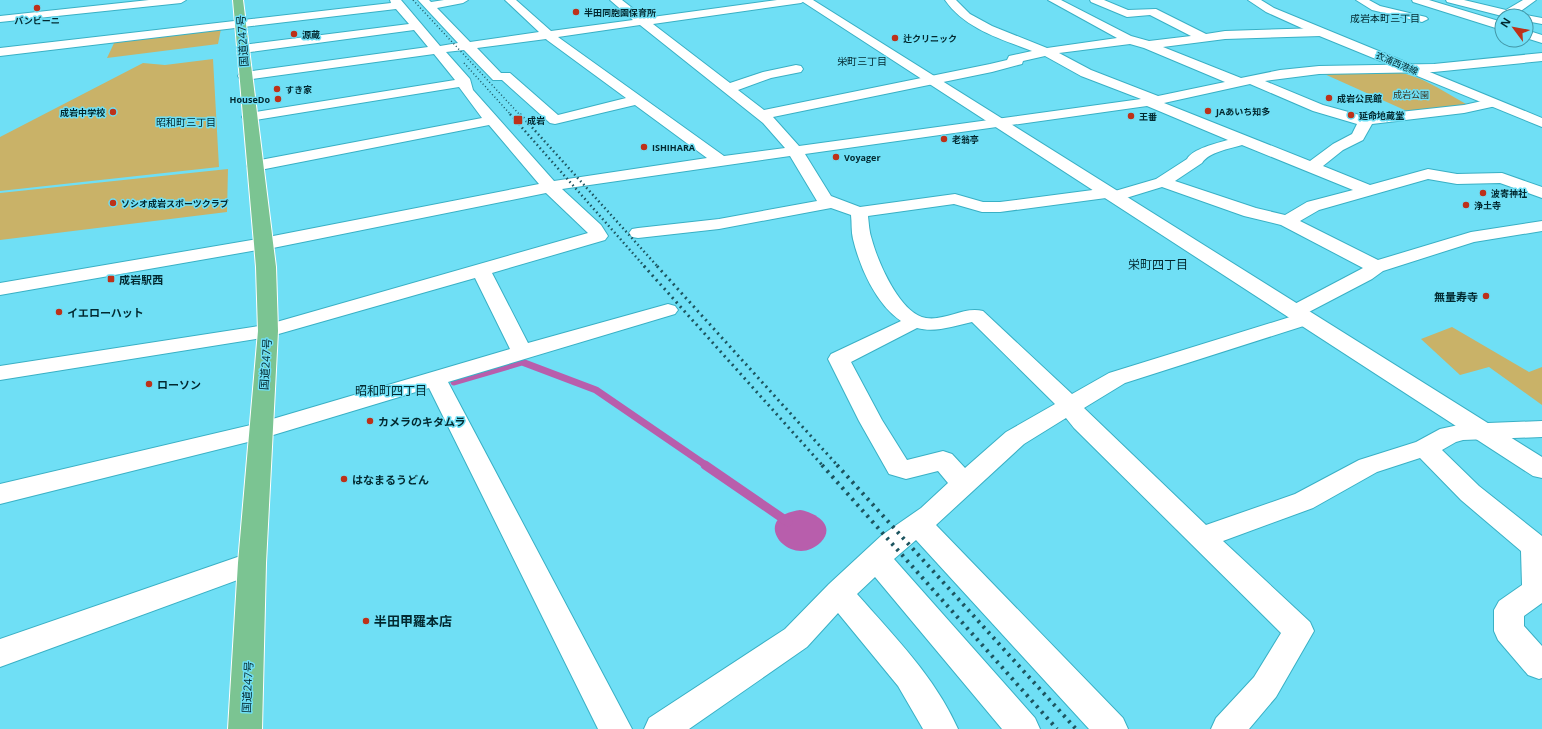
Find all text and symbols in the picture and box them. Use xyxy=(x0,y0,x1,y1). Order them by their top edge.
marker: バンビーニ xyxy=(32,3,42,13)
place label: 半田同胞園保育所 xyxy=(584,6,656,19)
marker: 半田同胞園保育所 xyxy=(571,7,581,17)
north arrow xyxy=(1494,8,1534,48)
district label: 成岩本町三丁目 xyxy=(1350,11,1420,25)
place label: バンビーニ xyxy=(14,14,60,27)
street label: 国道247号 xyxy=(233,15,251,67)
text: N xyxy=(1496,15,1514,30)
place label: 源蔵 xyxy=(302,28,320,41)
marker: 源蔵 xyxy=(289,29,299,39)
place label: 辻クリニック xyxy=(903,32,957,45)
marker: 辻クリニック xyxy=(890,33,900,43)
street label: 衣浦西港線 xyxy=(1374,48,1421,78)
district label: 栄町三丁目 xyxy=(837,54,887,68)
place label: すき家 xyxy=(285,83,312,96)
marker: すき家 xyxy=(272,84,282,94)
park label: 成岩公園 xyxy=(1393,88,1429,101)
place label: 成岩公民館 xyxy=(1337,92,1382,105)
place label: HouseDo xyxy=(230,93,270,106)
marker: 成岩公民館 xyxy=(1324,93,1334,103)
marker: HouseDo xyxy=(273,94,283,104)
place label: JAあいち知多 xyxy=(1215,105,1270,118)
place label: 成岩中学校 xyxy=(60,106,106,119)
marker: JAあいち知多 xyxy=(1203,106,1213,116)
marker: 成岩中学校 xyxy=(108,107,118,117)
place label: 延命地蔵堂 xyxy=(1359,109,1404,122)
place label: 王番 xyxy=(1139,110,1157,123)
marker: 延命地蔵堂 xyxy=(1346,110,1356,120)
marker: 王番 xyxy=(1126,111,1136,121)
marker: 成岩 xyxy=(512,114,524,126)
place label: 成岩 xyxy=(527,114,545,127)
district label: 昭和町三丁目 xyxy=(156,115,216,129)
place label: 老翁亭 xyxy=(952,133,979,146)
marker: 老翁亭 xyxy=(939,134,949,144)
place label: ISHIHARA xyxy=(652,141,696,154)
marker: ISHIHARA xyxy=(639,142,649,152)
place label: Voyager xyxy=(844,151,880,164)
marker: Voyager xyxy=(831,152,841,162)
place label: 波寄神社 xyxy=(1491,187,1527,200)
marker: 波寄神社 xyxy=(1478,188,1488,198)
place label: ソシオ成岩スポーツクラブ xyxy=(121,197,229,210)
marker: ソシオ成岩スポーツクラブ xyxy=(108,198,118,208)
place label: 浄土寺 xyxy=(1474,199,1501,212)
marker: 浄土寺 xyxy=(1461,200,1471,210)
district label: 栄町四丁目 xyxy=(1128,256,1188,273)
place label: 成岩駅西 xyxy=(119,272,163,287)
marker: 成岩駅西 xyxy=(106,274,116,284)
place label: 無量寿寺 xyxy=(1434,289,1478,304)
marker: 無量寿寺 xyxy=(1481,291,1491,301)
place label: イエローハット xyxy=(67,305,144,320)
marker: イエローハット xyxy=(54,307,64,317)
street label: 国道247号 xyxy=(256,338,274,390)
place label: ローソン xyxy=(157,377,201,392)
marker: ローソン xyxy=(144,379,154,389)
district label: 昭和町四丁目 xyxy=(355,382,427,399)
place label: カメラのキタムラ xyxy=(378,414,465,429)
marker: カメラのキタムラ xyxy=(365,416,375,426)
place label: はなまるうどん xyxy=(352,472,429,487)
marker: はなまるうどん xyxy=(339,474,349,484)
place label: 半田甲羅本店 xyxy=(374,612,452,630)
marker: 半田甲羅本店 xyxy=(361,616,371,626)
street label: 国道247号 xyxy=(238,661,256,713)

